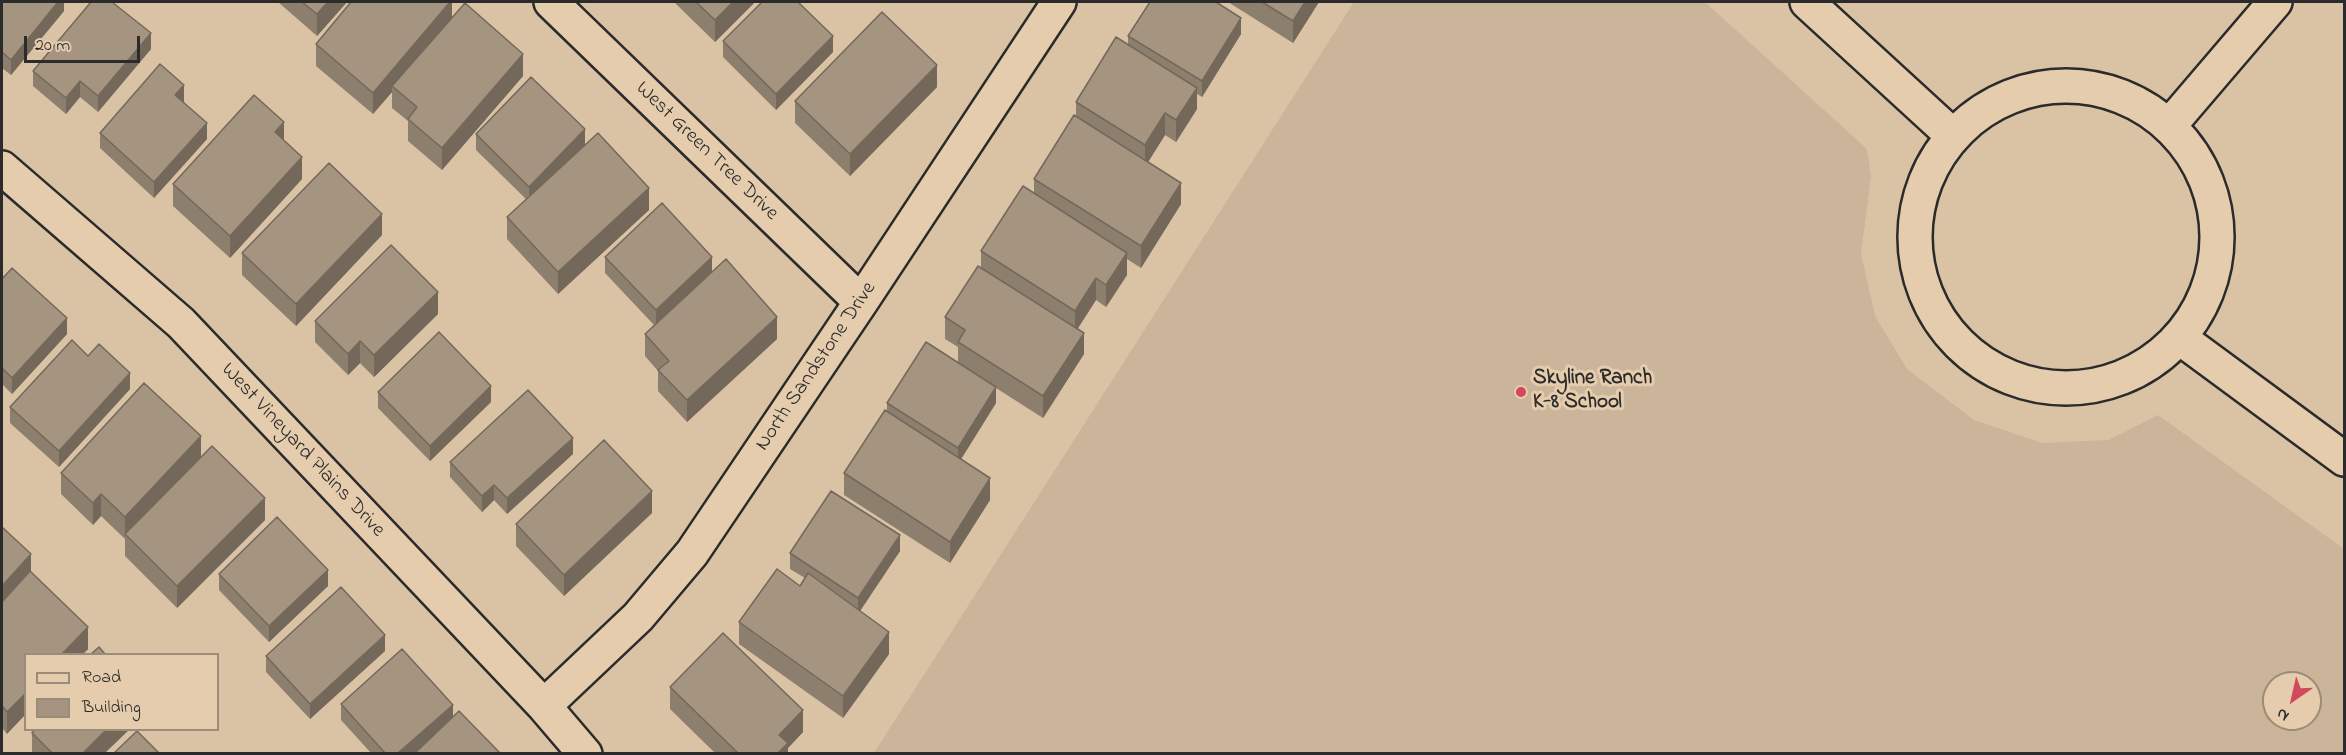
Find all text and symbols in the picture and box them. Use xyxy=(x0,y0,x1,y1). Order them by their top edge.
scale bar xyxy=(27,24,142,62)
text: 20 m xyxy=(35,33,70,59)
street label: West Green Tree Drive xyxy=(629,77,783,227)
street label: North Sandstone Drive xyxy=(751,278,883,456)
street label: West Vineyard Plains Drive xyxy=(215,359,389,543)
place label: Skyline Ranch K-8 School xyxy=(1533,367,1652,417)
marker: Skyline Ranch K-8 School xyxy=(1514,385,1528,399)
legend xyxy=(24,653,219,731)
text: Road xyxy=(82,665,121,691)
north arrow xyxy=(2262,671,2322,731)
text: Building xyxy=(82,695,141,721)
text: N xyxy=(2272,701,2294,727)

